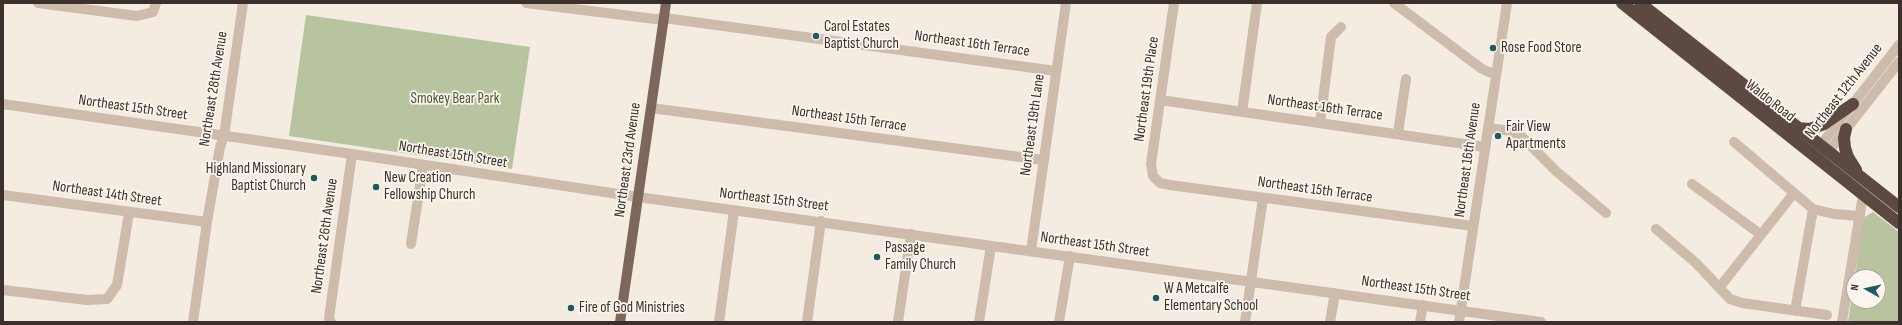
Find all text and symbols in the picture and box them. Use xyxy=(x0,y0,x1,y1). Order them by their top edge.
place label: Carol Estates Baptist Church xyxy=(824,18,899,53)
street label: Northeast 16th Terrace xyxy=(913,27,1031,61)
street label: Northeast 28th Avenue xyxy=(196,30,232,148)
marker: Carol Estates Baptist Church xyxy=(811,31,821,41)
street label: Northeast 19th Place xyxy=(1131,35,1163,143)
place label: Rose Food Store xyxy=(1501,39,1582,57)
street label: Northeast 12th Avenue xyxy=(1801,40,1887,142)
marker: Rose Food Store xyxy=(1488,43,1498,53)
street label: Northeast 19th Lane xyxy=(1017,73,1049,177)
street label: Waldo Road xyxy=(1742,76,1798,126)
park label: Smokey Bear Park xyxy=(411,90,499,108)
street label: Northeast 15th Street xyxy=(77,91,189,125)
street label: Northeast 16th Terrace xyxy=(1266,91,1384,125)
street label: Northeast 23rd Avenue xyxy=(611,102,645,218)
street label: Northeast 15th Terrace xyxy=(791,102,907,136)
street label: Northeast 16th Avenue xyxy=(1451,102,1485,218)
place label: Fair View Apartments xyxy=(1506,118,1566,153)
marker: Fair View Apartments xyxy=(1493,131,1503,141)
street label: Northeast 15th Street xyxy=(397,138,509,172)
place label: Highland Missionary Baptist Church xyxy=(206,160,306,195)
place label: New Creation Fellowship Church xyxy=(384,169,475,204)
marker: Highland Missionary Baptist Church xyxy=(309,173,319,183)
street label: Northeast 15th Terrace xyxy=(1257,173,1373,207)
street label: Northeast 14th Street xyxy=(51,177,163,211)
street label: Northeast 26th Avenue xyxy=(308,177,342,295)
marker: New Creation Fellowship Church xyxy=(371,182,381,192)
street label: Northeast 15th Street xyxy=(718,184,830,216)
street label: Northeast 15th Street xyxy=(1039,228,1151,262)
place label: Passage Family Church xyxy=(885,239,956,274)
marker: Passage Family Church xyxy=(872,252,882,262)
north arrow xyxy=(1846,269,1886,309)
street label: Northeast 15th Street xyxy=(1360,272,1472,306)
place label: W A Metcalfe Elementary School xyxy=(1164,280,1258,315)
text: N xyxy=(1848,284,1861,291)
marker: W A Metcalfe Elementary School xyxy=(1151,293,1161,303)
place label: Fire of God Ministries xyxy=(579,299,685,317)
marker: Fire of God Ministries xyxy=(566,303,576,313)

